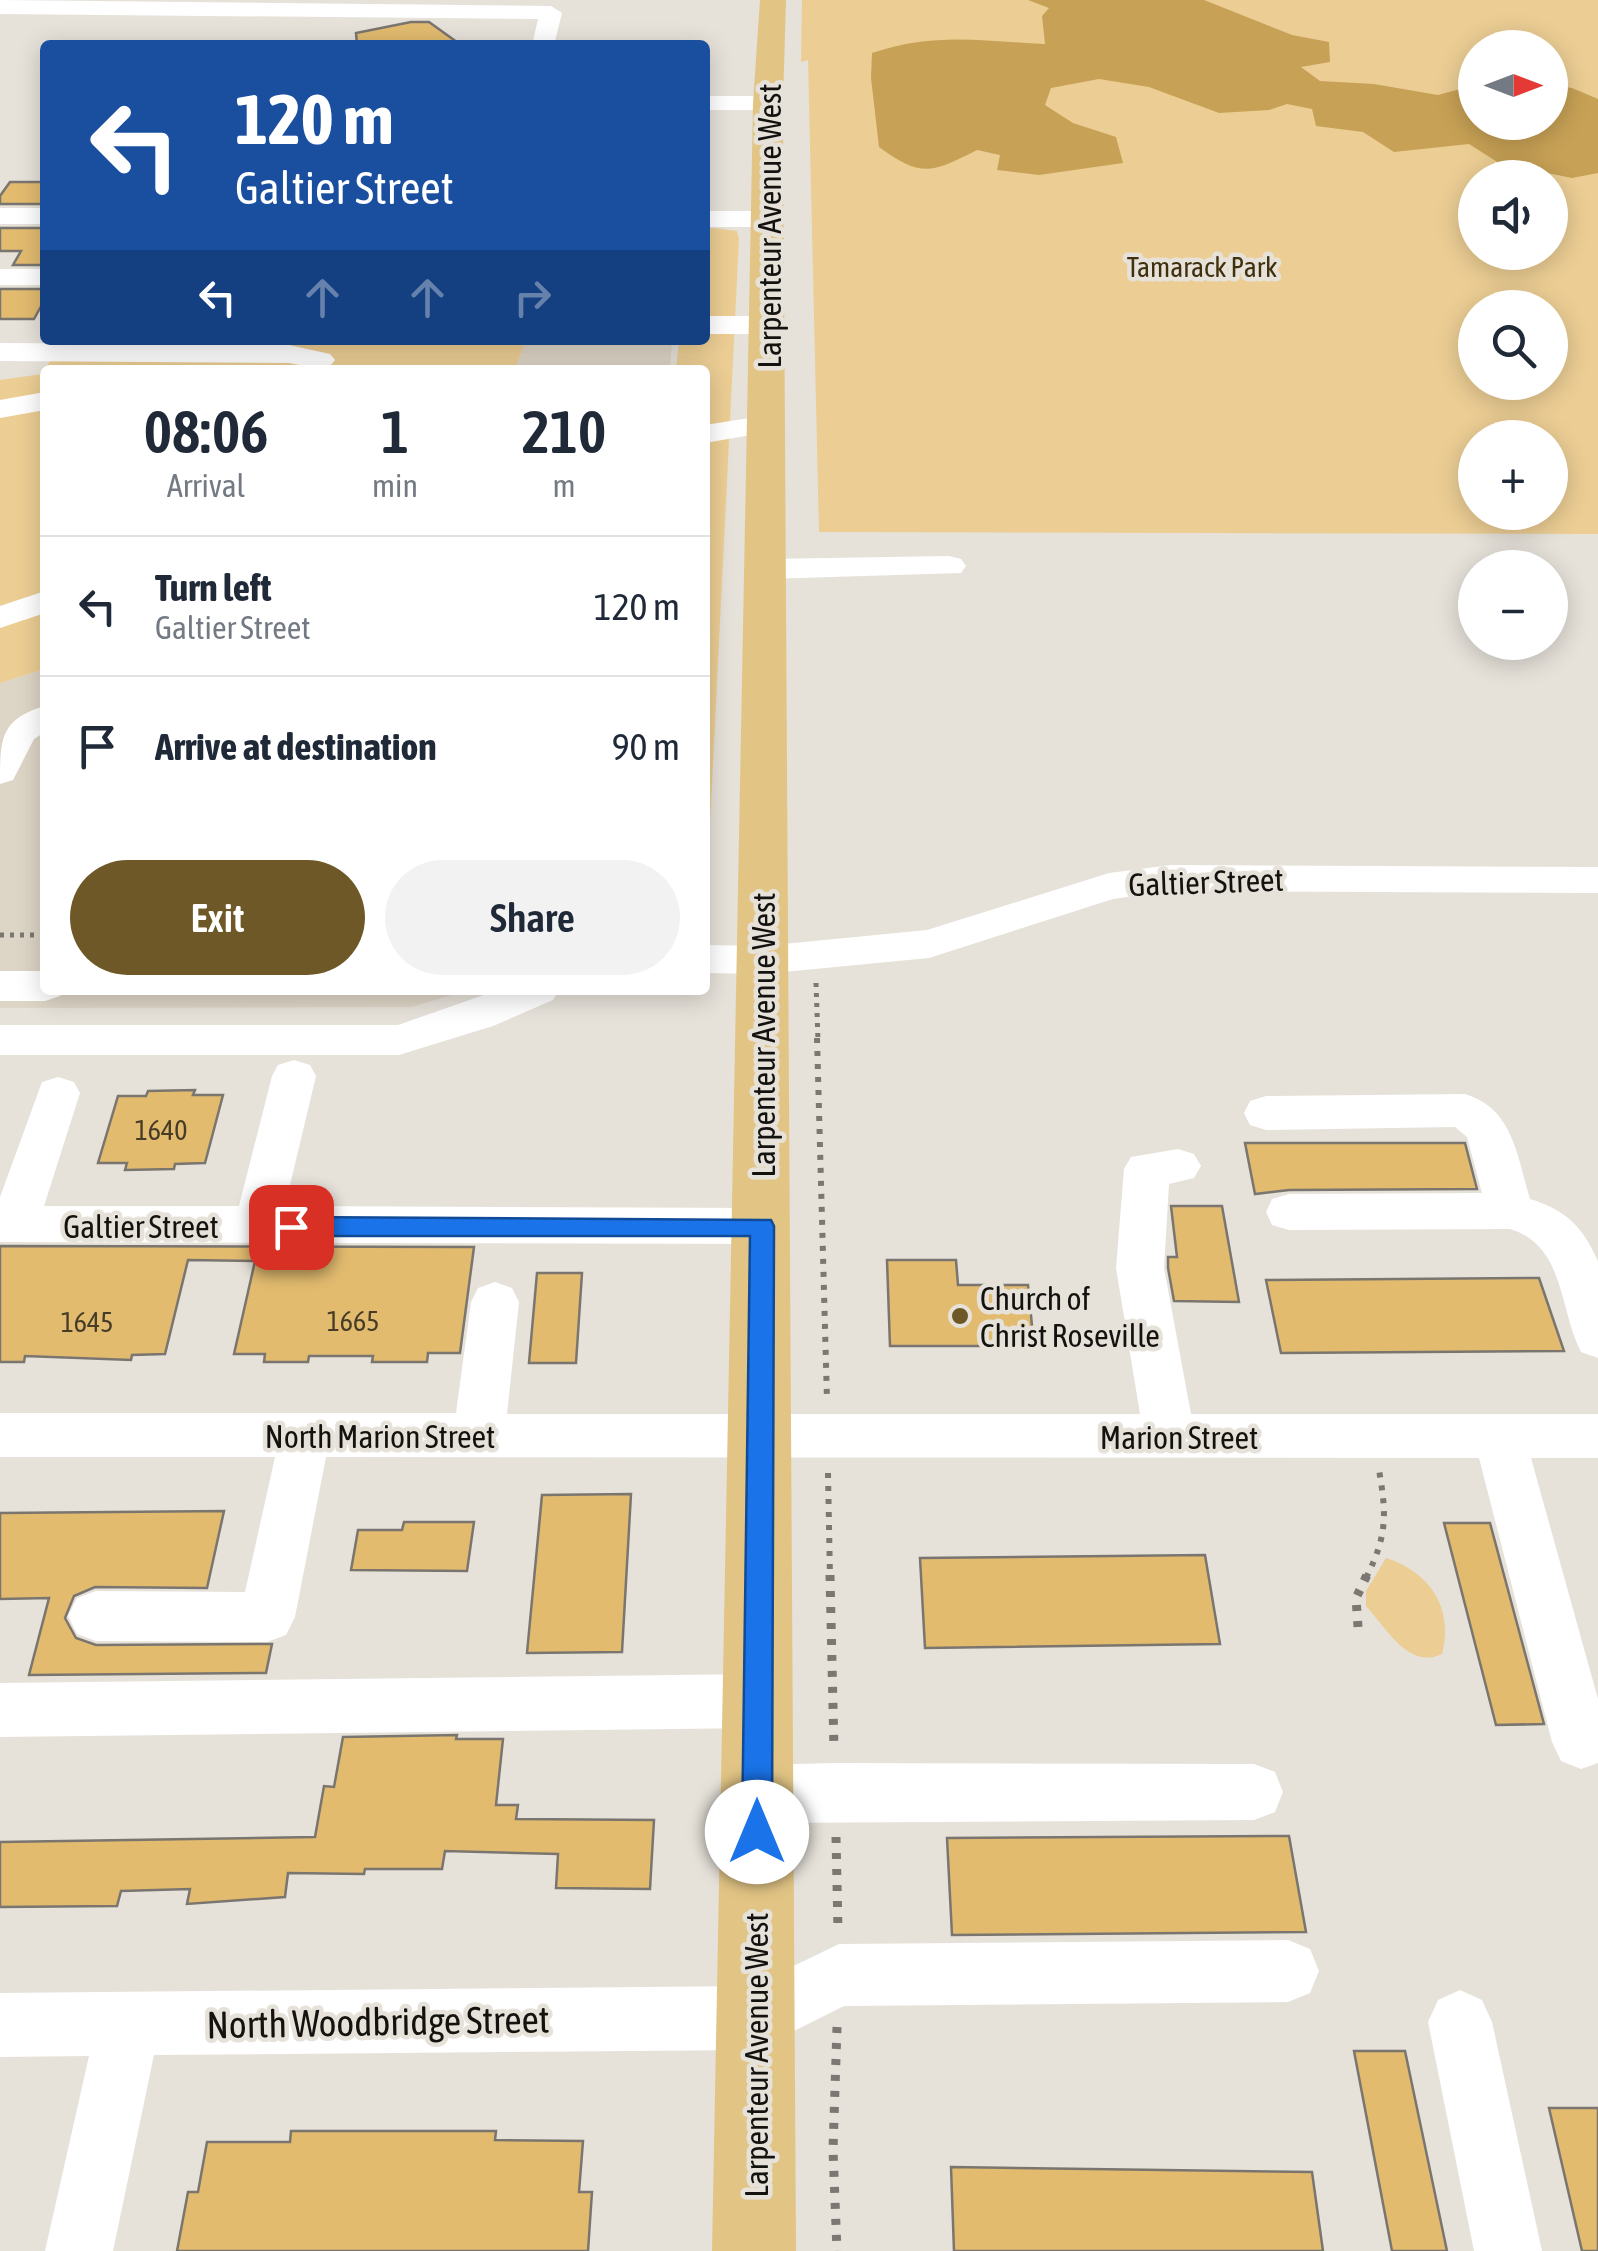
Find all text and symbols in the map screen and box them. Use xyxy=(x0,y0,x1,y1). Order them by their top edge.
north arrow xyxy=(1458,30,1568,140)
map controls xyxy=(1458,30,1568,660)
text: 120 m xyxy=(235,79,394,159)
icon: left xyxy=(70,80,200,210)
street label: Larpenteur Avenue West xyxy=(751,84,788,368)
button: sound xyxy=(1458,160,1568,270)
text: Galtier Street xyxy=(235,162,454,214)
park label: Tamarack Park xyxy=(1127,251,1277,283)
icon: left xyxy=(190,270,245,325)
icon: ahead xyxy=(295,270,350,325)
icon: ahead xyxy=(400,270,455,325)
icon: right xyxy=(505,270,560,325)
button: search xyxy=(1458,290,1568,400)
text: 08:06 xyxy=(144,397,268,466)
text: 1 xyxy=(381,397,409,466)
text: 210 xyxy=(522,397,606,466)
button: + xyxy=(1458,420,1568,530)
text: Arrival xyxy=(167,467,245,504)
text: min xyxy=(372,467,418,504)
text: m xyxy=(552,467,576,504)
button: − xyxy=(1458,550,1568,660)
text: Turn left xyxy=(155,566,271,609)
icon: left xyxy=(70,579,125,634)
text: 120 m xyxy=(594,585,680,628)
text: Galtier Street xyxy=(155,609,310,646)
icon: arrive xyxy=(70,719,125,774)
text: Arrive at destination xyxy=(155,725,437,768)
text: 90 m xyxy=(612,725,680,768)
button: Exit xyxy=(70,860,365,975)
button: Share xyxy=(385,860,680,975)
street label: Galtier Street xyxy=(1128,861,1284,903)
street label: Larpenteur Avenue West xyxy=(745,893,782,1177)
house number: 1640 xyxy=(135,1114,187,1146)
pin xyxy=(249,1185,334,1270)
icon: arrive xyxy=(264,1200,319,1255)
street label: Galtier Street xyxy=(63,1208,219,1245)
place label: Church of Christ Roseville xyxy=(980,1280,1160,1354)
house number: 1665 xyxy=(327,1305,379,1337)
marker: Church of Christ Roseville xyxy=(949,1305,971,1327)
house number: 1645 xyxy=(61,1306,113,1338)
street label: North Marion Street xyxy=(265,1418,495,1455)
street label: Marion Street xyxy=(1100,1419,1258,1456)
position arrow xyxy=(705,1780,809,1884)
street label: Larpenteur Avenue West xyxy=(738,1913,775,2197)
street label: North Woodbridge Street xyxy=(206,1998,550,2046)

